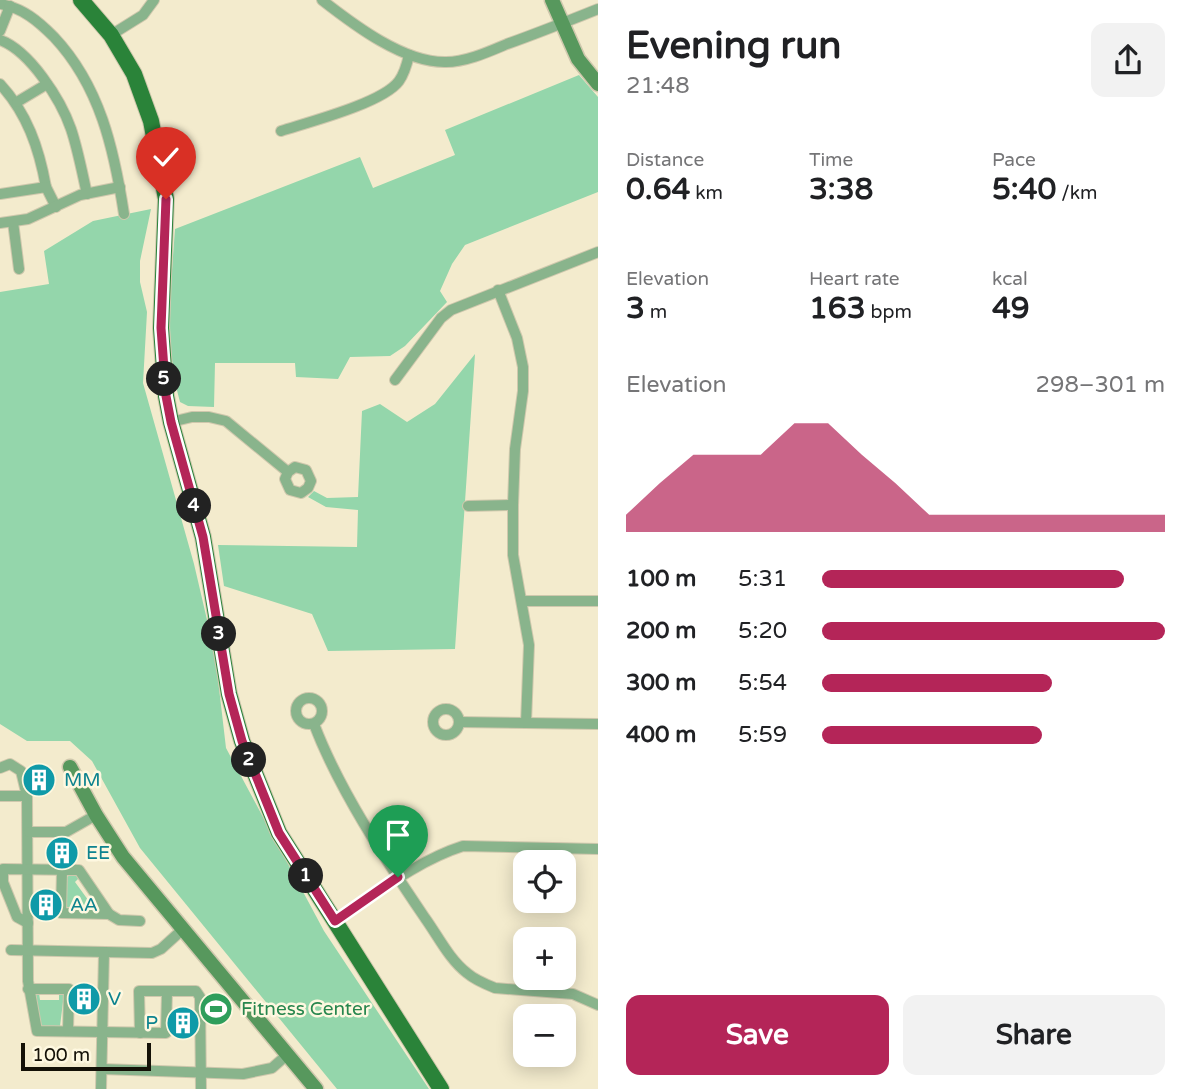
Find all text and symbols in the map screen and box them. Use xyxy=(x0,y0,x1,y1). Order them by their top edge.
text: Evening run xyxy=(626,23,841,69)
button: share xyxy=(1091,23,1165,97)
text: 21:48 xyxy=(626,72,690,100)
pin xyxy=(136,127,196,199)
icon: check xyxy=(147,138,185,176)
text: Distance xyxy=(626,149,704,171)
text: Time xyxy=(809,149,853,171)
text: Pace xyxy=(992,149,1036,171)
text: 0.64 xyxy=(626,171,690,208)
text: 3:38 xyxy=(809,171,873,208)
text: 5:40 xyxy=(992,171,1056,208)
text: km xyxy=(690,182,723,204)
text: /km xyxy=(1056,182,1097,204)
text: Elevation xyxy=(626,268,709,290)
text: Heart rate xyxy=(809,268,900,290)
text: kcal xyxy=(992,268,1028,290)
text: 3 xyxy=(626,290,645,327)
text: 163 xyxy=(809,290,866,327)
text: 49 xyxy=(992,290,1030,327)
text: m xyxy=(645,301,667,323)
text: bpm xyxy=(866,301,912,323)
pin: 5 xyxy=(146,362,182,396)
text: 5 xyxy=(158,367,169,389)
text: Elevation xyxy=(626,371,727,399)
text: 298–301 m xyxy=(1036,371,1165,399)
pin: 4 xyxy=(176,489,212,524)
text: 4 xyxy=(188,494,199,516)
text: 100 m xyxy=(626,565,696,593)
text: 5:31 xyxy=(738,565,787,593)
pin: 3 xyxy=(202,616,236,652)
text: 200 m xyxy=(626,617,696,645)
text: 5:20 xyxy=(738,617,787,645)
text: 3 xyxy=(213,622,224,644)
text: 300 m xyxy=(626,669,696,697)
text: 5:54 xyxy=(738,669,787,697)
text: 400 m xyxy=(626,721,696,749)
text: 5:59 xyxy=(738,721,787,749)
pin: 2 xyxy=(232,742,266,778)
text: 2 xyxy=(243,748,254,770)
building icon: MM xyxy=(20,761,58,799)
place label: MM xyxy=(64,769,101,791)
pin xyxy=(368,805,428,877)
icon: arrive xyxy=(379,816,417,854)
building icon: EE xyxy=(43,834,81,872)
place label: EE xyxy=(86,842,110,864)
map controls xyxy=(513,850,576,1067)
button: locate xyxy=(513,850,576,913)
pin: 1 xyxy=(288,858,324,894)
text: 1 xyxy=(300,864,311,886)
building icon: AA xyxy=(27,886,65,924)
place label: AA xyxy=(70,894,98,916)
button: + xyxy=(513,927,576,990)
building icon: V xyxy=(65,980,103,1018)
place label: V xyxy=(108,988,121,1010)
sports icon: Fitness Center xyxy=(197,990,235,1028)
button: Save xyxy=(626,995,889,1075)
button: Share xyxy=(903,995,1165,1075)
place label: Fitness Center xyxy=(241,998,371,1020)
building icon: P xyxy=(164,1004,202,1042)
button: − xyxy=(513,1004,576,1067)
place label: P xyxy=(145,1012,158,1034)
scale bar xyxy=(21,1040,150,1072)
text: 100 m xyxy=(32,1044,90,1066)

